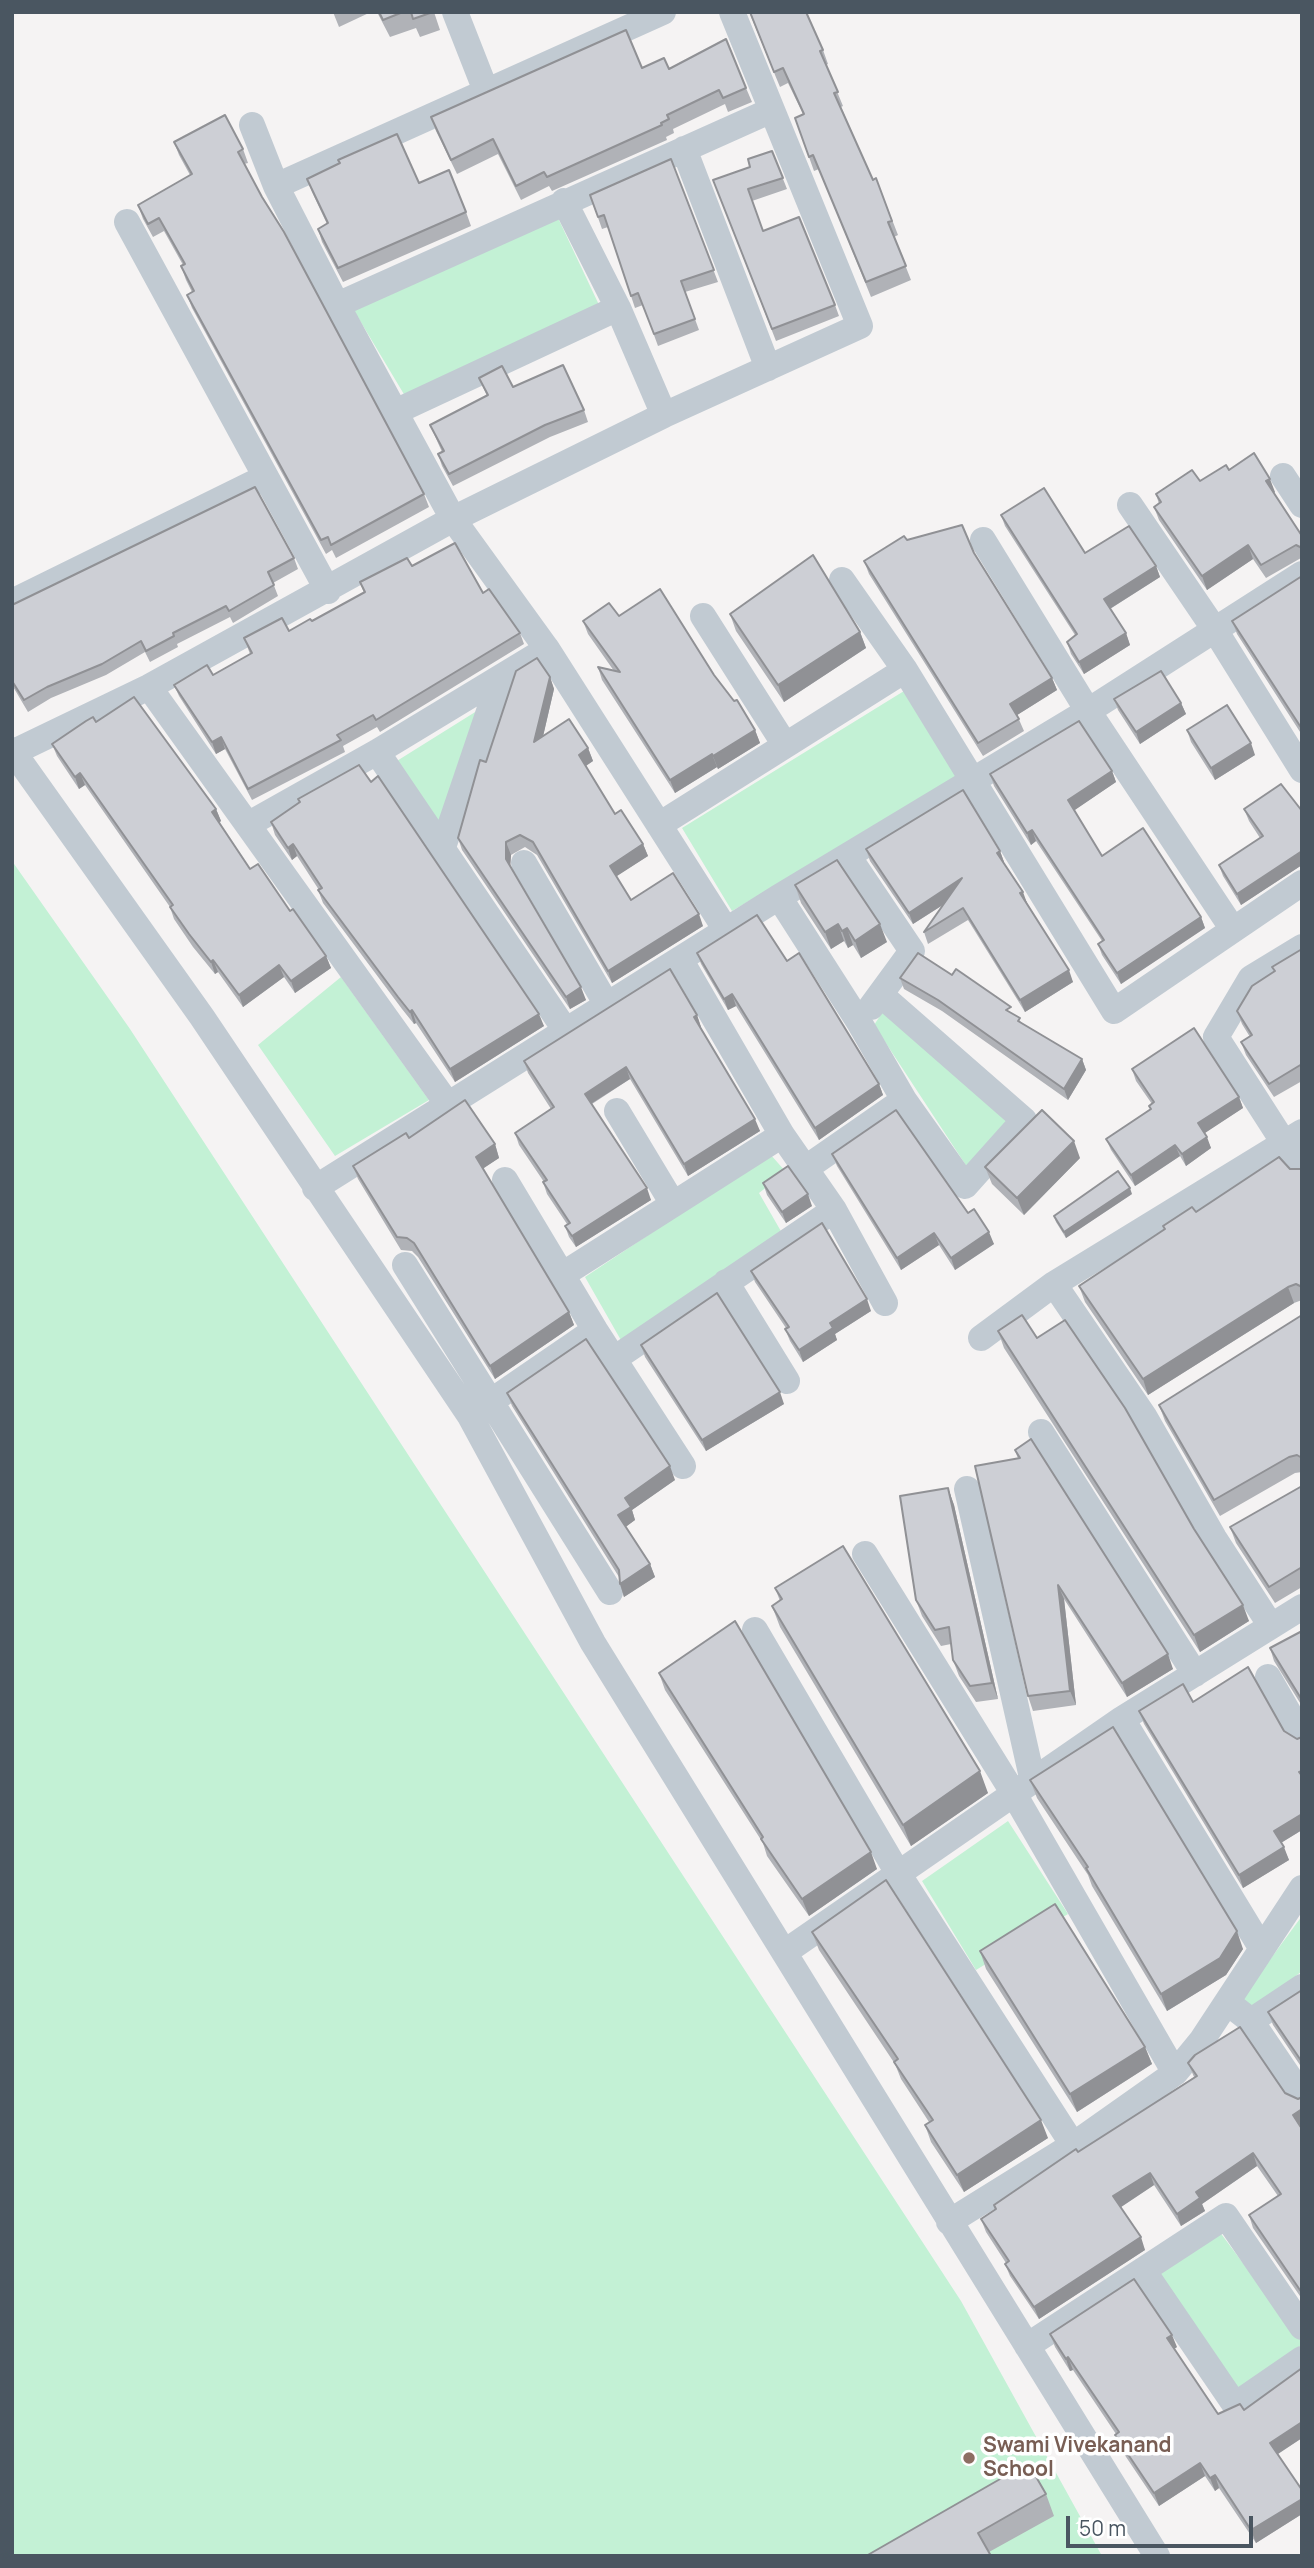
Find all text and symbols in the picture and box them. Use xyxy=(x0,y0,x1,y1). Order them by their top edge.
place label: Swami Vivekanand School xyxy=(983,2433,1171,2483)
marker: Swami Vivekanand School xyxy=(961,2450,977,2466)
scale bar xyxy=(1069,2502,1256,2546)
text: 50 m xyxy=(1079,2514,1126,2542)

